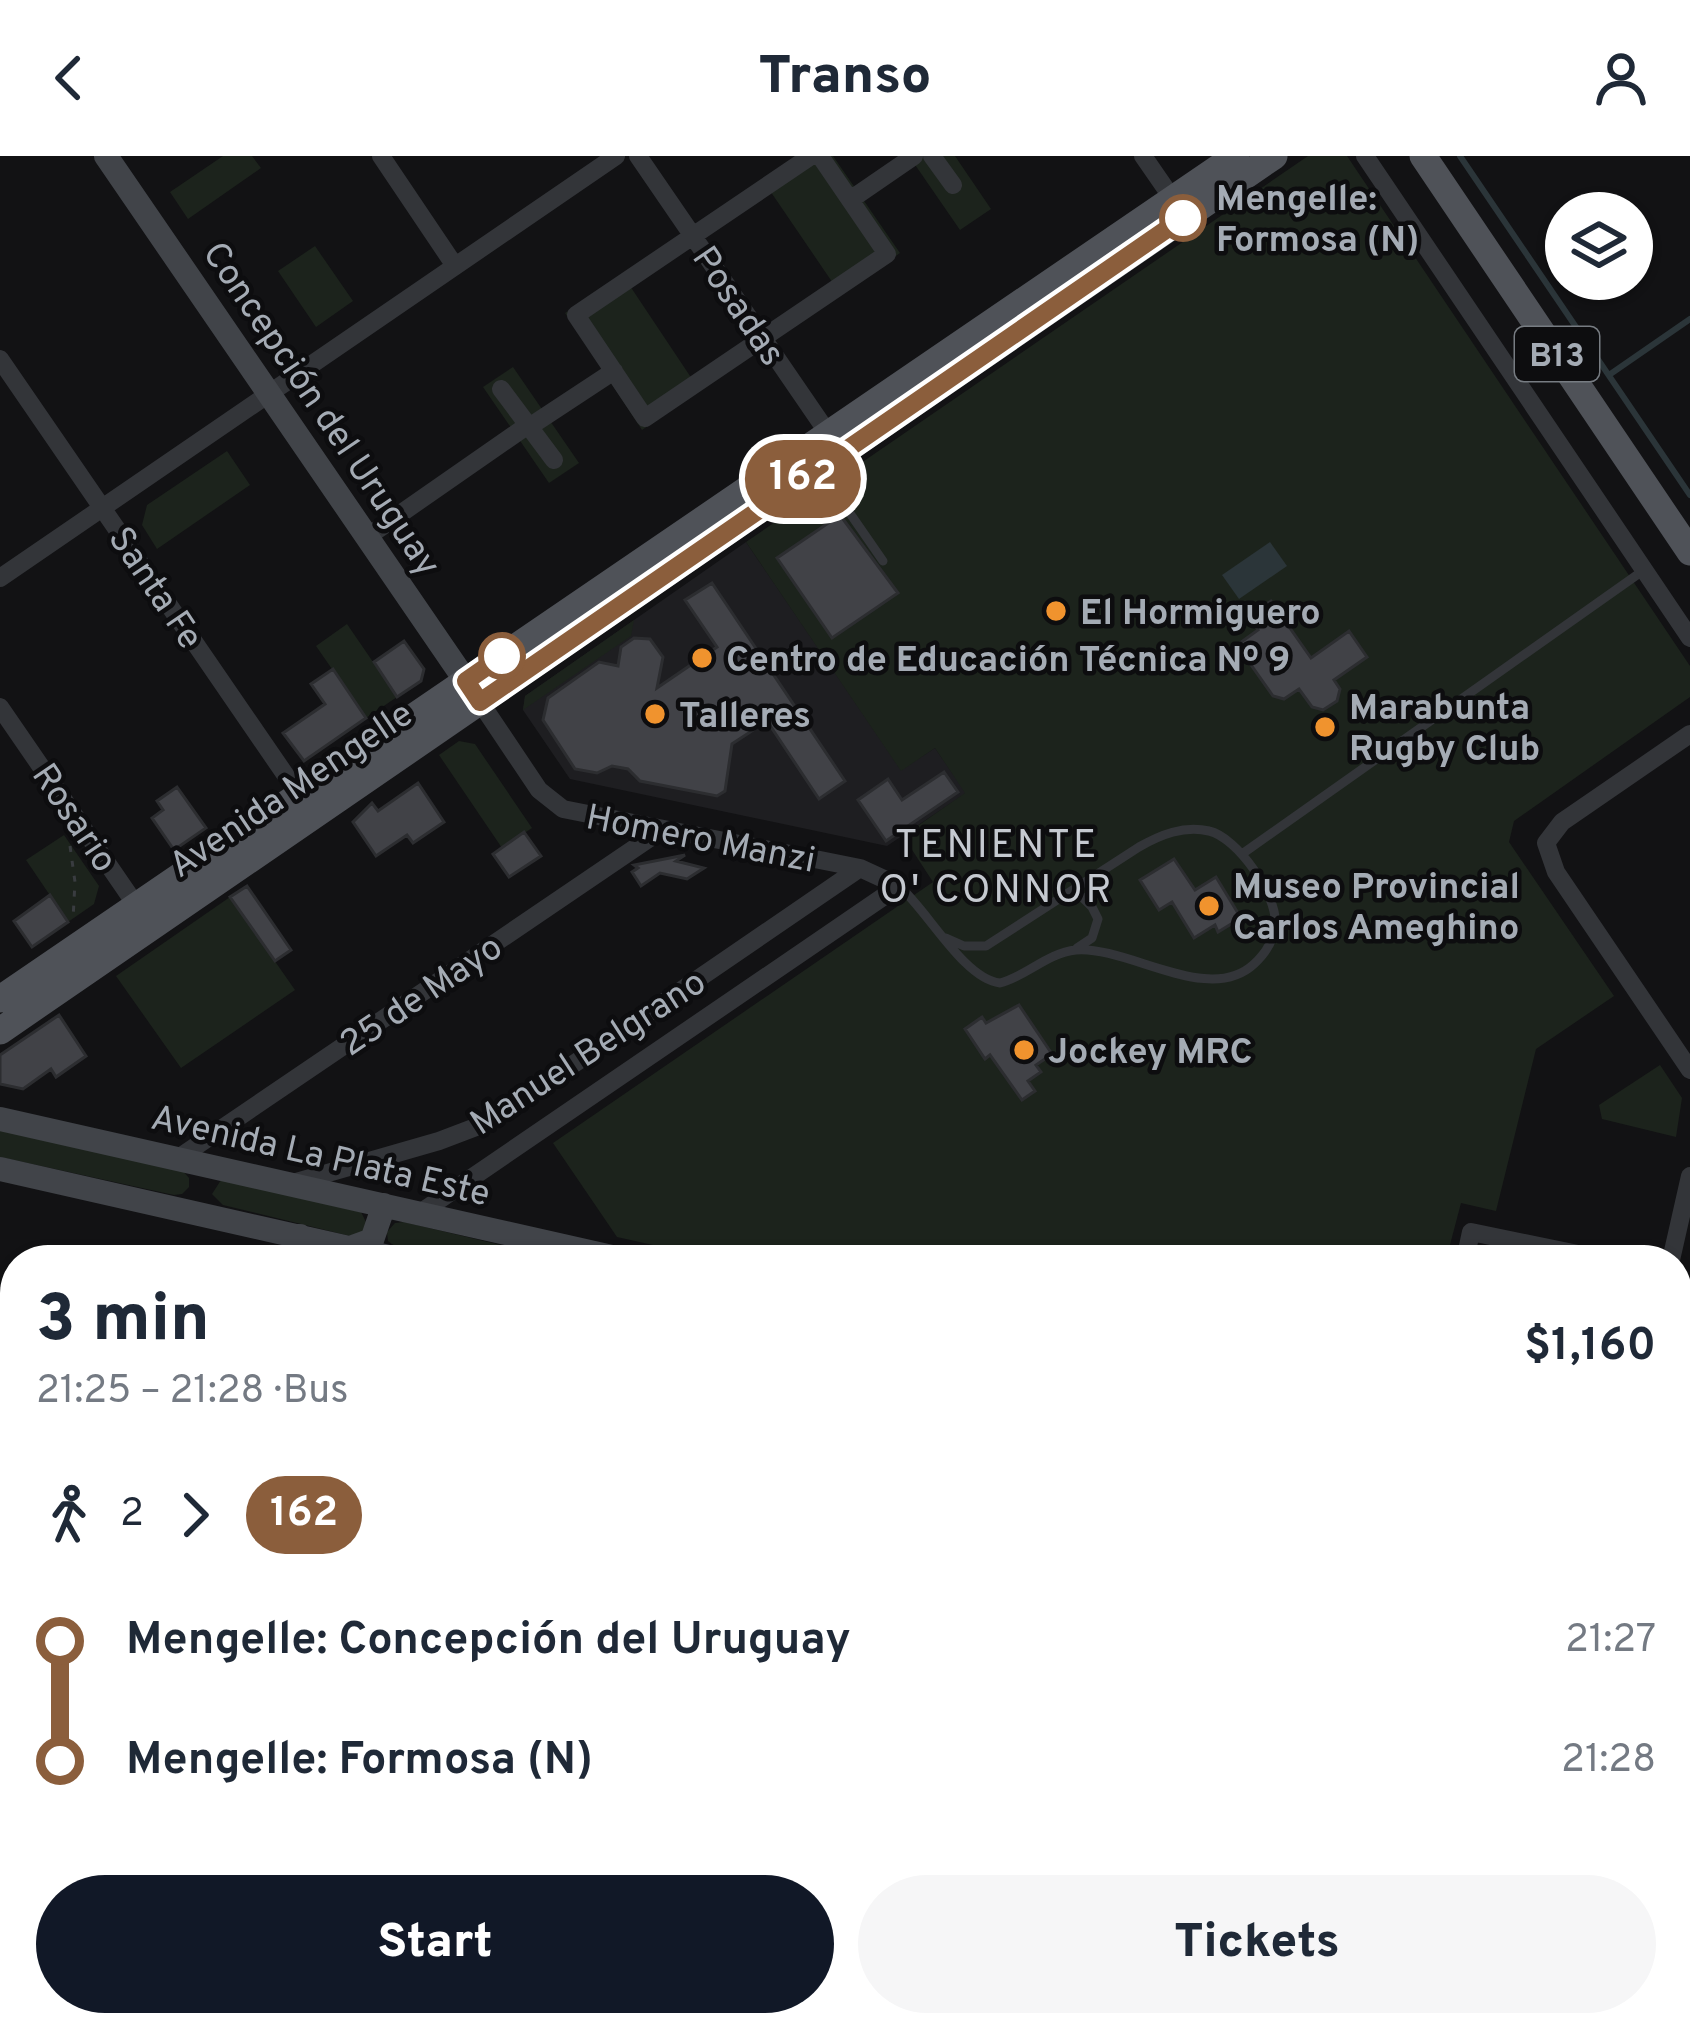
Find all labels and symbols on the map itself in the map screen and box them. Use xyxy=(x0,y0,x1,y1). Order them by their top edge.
place label: Mengelle: Formosa (N) xyxy=(1216,178,1419,265)
marker: Mengelle: Formosa (N) xyxy=(1161,196,1205,240)
street label: Concepción del Uruguay xyxy=(191,234,449,586)
street label: Posadas xyxy=(680,239,793,376)
road number: B13 xyxy=(1515,327,1599,381)
line badge: 162 xyxy=(734,440,872,518)
street label: Santa Fe xyxy=(96,519,211,659)
place label: El Hormiguero xyxy=(1080,592,1321,638)
marker: El Hormiguero xyxy=(1043,598,1069,624)
unlabelled marker xyxy=(480,634,524,678)
place label: Centro de Educación Técnica Nº 9 xyxy=(726,639,1290,685)
marker: Centro de Educación Técnica Nº 9 xyxy=(689,645,715,671)
place label: Marabunta Rugby Club xyxy=(1349,687,1540,774)
street label: Avenida Mengelle xyxy=(161,693,423,890)
place label: Talleres xyxy=(679,695,811,741)
marker: Talleres xyxy=(642,701,668,727)
marker: Marabunta Rugby Club xyxy=(1312,714,1338,740)
street label: Rosario xyxy=(20,756,126,883)
street label: Homero Manzi xyxy=(582,796,819,886)
district label: TENIENTE O' CONNOR xyxy=(880,823,1114,917)
place label: Museo Provincial Carlos Ameghino xyxy=(1233,866,1520,953)
marker: Museo Provincial Carlos Ameghino xyxy=(1196,893,1222,919)
street label: 25 de Mayo xyxy=(332,926,512,1069)
street label: Manuel Belgrano xyxy=(463,961,716,1148)
place label: Jockey MRC xyxy=(1048,1031,1253,1077)
marker: Jockey MRC xyxy=(1011,1037,1037,1063)
street label: Avenida La Plata Este xyxy=(146,1097,494,1219)

